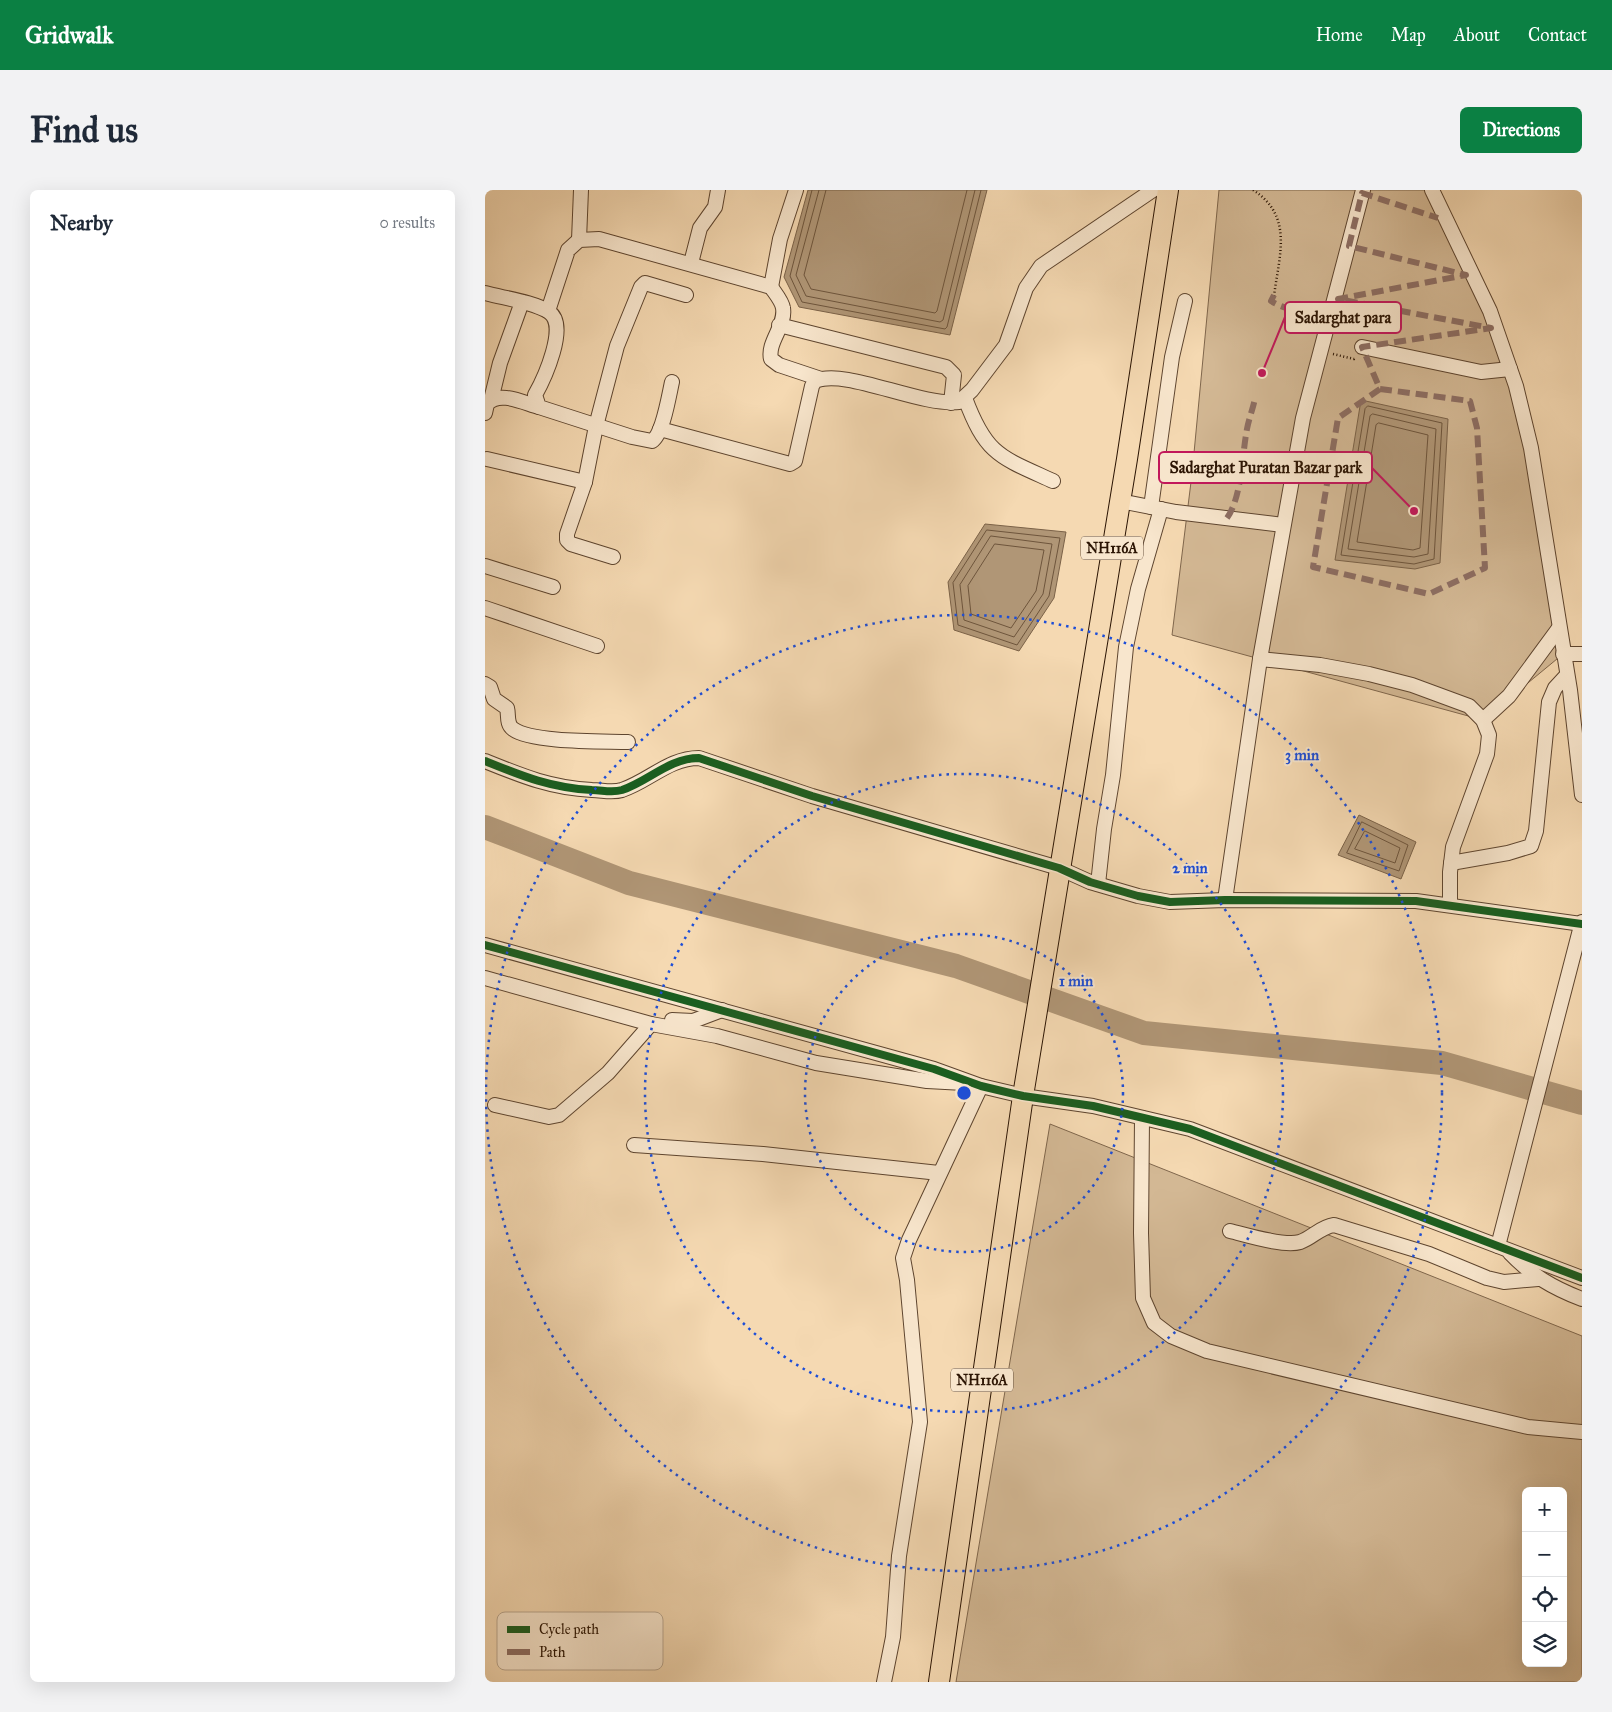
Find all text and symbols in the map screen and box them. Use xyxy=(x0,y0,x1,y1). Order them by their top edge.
text: Gridwalk xyxy=(25,20,113,50)
text: Home xyxy=(1316,24,1363,46)
text: Map xyxy=(1391,24,1426,46)
text: About xyxy=(1454,24,1500,46)
text: Contact xyxy=(1528,24,1587,46)
button: Directions xyxy=(1460,107,1582,153)
text: Find us xyxy=(30,109,138,152)
text: Nearby xyxy=(50,210,113,236)
text: 0 results xyxy=(380,213,435,232)
callout: Sadarghat para xyxy=(1285,302,1401,333)
text: Sadarghat para xyxy=(1295,308,1392,328)
callout: Sadarghat Puratan Bazar park xyxy=(1159,452,1372,483)
text: Sadarghat Puratan Bazar park xyxy=(1170,458,1363,478)
road number: NH116A xyxy=(1081,536,1143,559)
text: 3 min xyxy=(1285,746,1320,765)
text: 2 min xyxy=(1172,859,1209,877)
text: 1 min xyxy=(1059,972,1094,990)
centre of rings xyxy=(955,1084,973,1102)
road number: NH116A xyxy=(951,1368,1013,1392)
map controls xyxy=(1522,1487,1567,1667)
button: + xyxy=(1522,1487,1567,1532)
button: − xyxy=(1522,1532,1567,1577)
button: locate xyxy=(1522,1577,1567,1622)
legend xyxy=(497,1612,663,1670)
text: Cycle path xyxy=(539,1621,599,1638)
button: layers xyxy=(1522,1622,1567,1667)
text: Path xyxy=(539,1644,566,1661)

